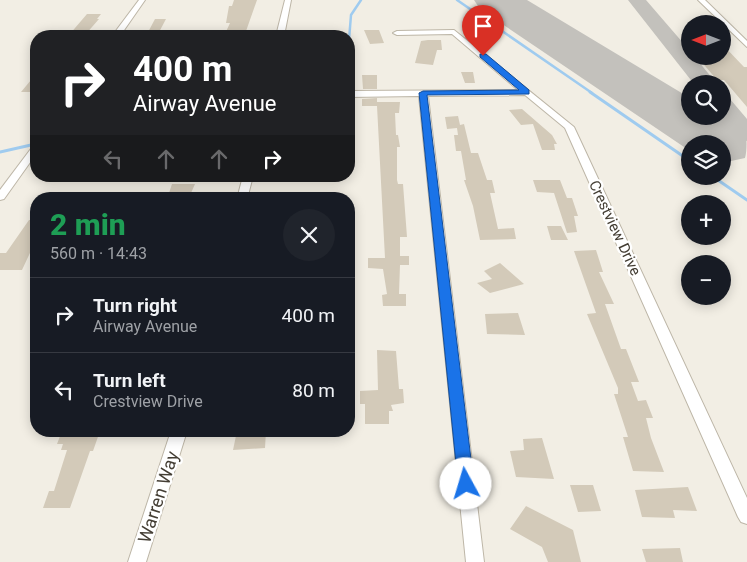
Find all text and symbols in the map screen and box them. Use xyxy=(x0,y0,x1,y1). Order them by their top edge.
pin xyxy=(462,5,504,56)
icon: arrive xyxy=(469,12,497,40)
north arrow xyxy=(681,15,731,65)
map controls xyxy=(681,15,731,305)
text: 400 m xyxy=(133,49,232,90)
icon: right xyxy=(50,50,115,115)
button: search xyxy=(681,75,731,125)
text: Airway Avenue xyxy=(133,91,276,116)
button: layers xyxy=(681,135,731,185)
icon: left xyxy=(99,145,127,173)
icon: ahead xyxy=(152,145,180,173)
icon: ahead xyxy=(205,145,233,173)
icon: right xyxy=(258,145,286,173)
street label: Crestview Drive xyxy=(585,178,645,278)
button: + xyxy=(681,195,731,245)
text: 2 min xyxy=(50,207,126,242)
button: close xyxy=(283,209,335,261)
text: 560 m · 14:43 xyxy=(50,244,147,263)
button: − xyxy=(681,255,731,305)
text: Turn right xyxy=(93,294,177,317)
icon: right xyxy=(50,301,78,329)
text: 400 m xyxy=(282,304,335,327)
text: Airway Avenue xyxy=(93,317,197,336)
text: Turn left xyxy=(93,369,166,392)
icon: left xyxy=(50,376,78,404)
text: 80 m xyxy=(292,379,335,402)
text: Crestview Drive xyxy=(93,392,203,411)
street label: Warren Way xyxy=(133,448,183,546)
position arrow xyxy=(439,457,491,509)

